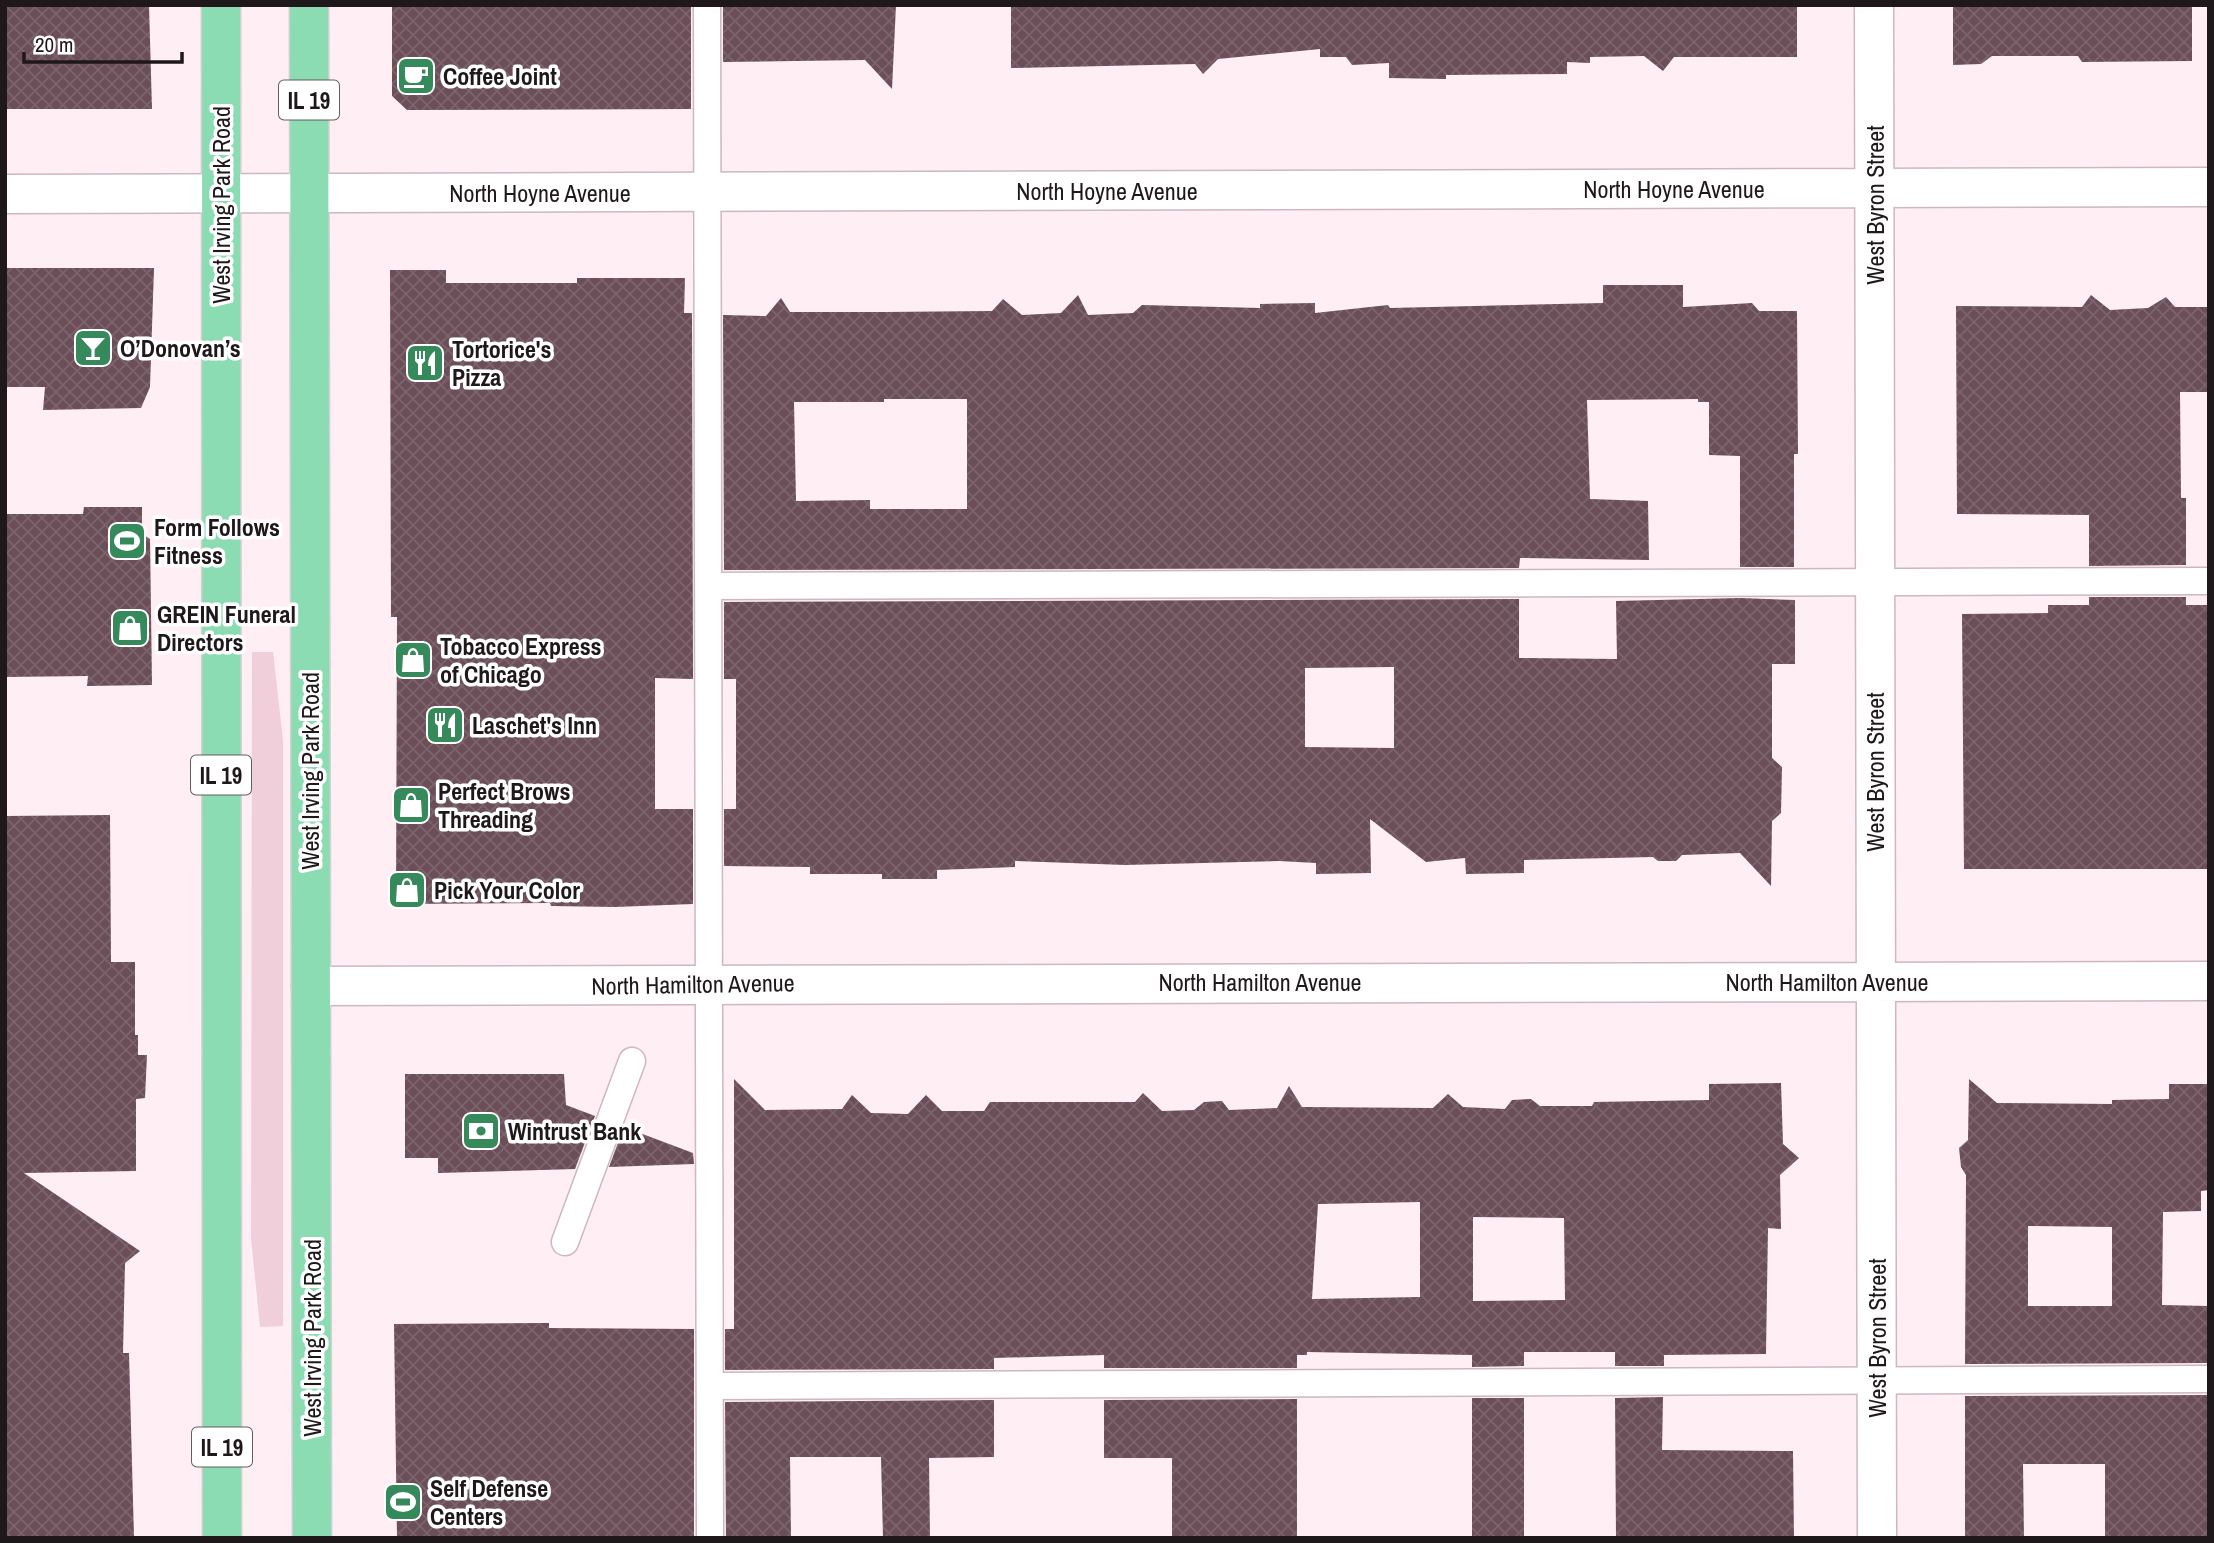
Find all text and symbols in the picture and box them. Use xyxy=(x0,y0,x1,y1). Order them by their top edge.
scale bar xyxy=(24,21,182,65)
text: 20 m xyxy=(35,30,73,59)
cafe icon: Coffee Joint xyxy=(395,55,437,97)
place label: Coffee Joint xyxy=(443,60,557,92)
road number: IL 19 xyxy=(279,80,339,120)
street label: West Irving Park Road xyxy=(205,106,237,304)
street label: West Byron Street xyxy=(1859,125,1891,285)
street label: North Hoyne Avenue xyxy=(1583,173,1765,205)
street label: North Hoyne Avenue xyxy=(1016,175,1198,207)
street label: North Hoyne Avenue xyxy=(449,177,631,209)
bar icon: O’Donovan’s xyxy=(72,327,114,369)
place label: O’Donovan’s xyxy=(120,332,241,364)
place label: Tortorice's Pizza xyxy=(452,333,552,393)
restaurant icon: Tortorice's Pizza xyxy=(404,342,446,384)
place label: Form Follows Fitness xyxy=(154,511,280,571)
sports icon: Form Follows Fitness xyxy=(106,520,148,562)
place label: GREIN Funeral Directors xyxy=(157,598,296,658)
shop icon: GREIN Funeral Directors xyxy=(109,607,151,649)
place label: Tobacco Express of Chicago xyxy=(440,630,602,690)
shop icon: Tobacco Express of Chicago xyxy=(392,639,434,681)
street label: West Irving Park Road xyxy=(294,672,326,870)
street label: West Byron Street xyxy=(1859,692,1891,852)
restaurant icon: Laschet's Inn xyxy=(424,704,466,746)
place label: Laschet's Inn xyxy=(472,709,597,741)
road number: IL 19 xyxy=(191,755,251,794)
place label: Perfect Brows Threading xyxy=(438,775,570,835)
shop icon: Perfect Brows Threading xyxy=(390,784,432,826)
shop icon: Pick Your Color xyxy=(386,869,428,911)
place label: Pick Your Color xyxy=(434,874,580,906)
street label: North Hamilton Avenue xyxy=(591,966,795,1002)
street label: North Hamilton Avenue xyxy=(1158,966,1362,998)
street label: North Hamilton Avenue xyxy=(1725,966,1929,998)
bank icon: Wintrust Bank xyxy=(460,1110,502,1152)
place label: Wintrust Bank xyxy=(508,1115,641,1147)
street label: West Irving Park Road xyxy=(296,1239,328,1437)
street label: West Byron Street xyxy=(1861,1258,1893,1418)
road number: IL 19 xyxy=(192,1428,252,1466)
place label: Self Defense Centers xyxy=(430,1472,548,1532)
sports icon: Self Defense Centers xyxy=(382,1481,424,1523)

